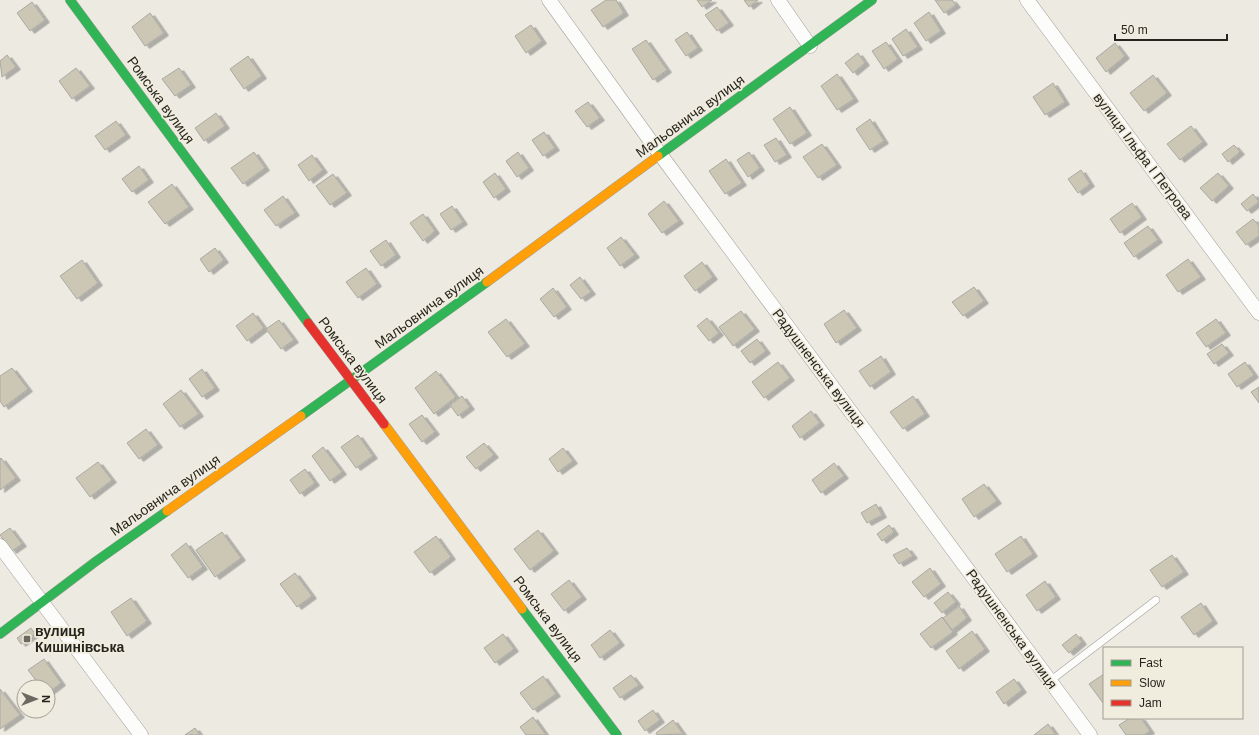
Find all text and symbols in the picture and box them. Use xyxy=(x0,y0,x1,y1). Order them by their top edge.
scale bar xyxy=(1115,16,1227,42)
text: 50 m xyxy=(1121,23,1148,37)
street label: Ромська вулиця xyxy=(124,53,198,147)
street label: Мальовнича вулиця xyxy=(633,71,747,161)
street label: вулиця Ільфа І Петрова xyxy=(1090,90,1196,223)
street label: Мальовнича вулиця xyxy=(372,262,486,352)
street label: Радушненська вулиця xyxy=(769,306,869,430)
street label: Ромська вулиця xyxy=(315,314,391,406)
street label: Мальовнича вулиця xyxy=(107,451,223,539)
street label: Радушненська вулиця xyxy=(963,566,1061,692)
street label: Ромська вулиця xyxy=(510,573,586,665)
place label: вулиця Кишинівська xyxy=(35,623,124,655)
marker: вулиця Кишинівська xyxy=(22,634,32,644)
legend xyxy=(1103,647,1243,719)
text: Fast xyxy=(1139,656,1163,670)
text: Slow xyxy=(1139,676,1165,690)
north arrow xyxy=(16,679,56,719)
text: N xyxy=(40,695,52,703)
text: Jam xyxy=(1139,696,1162,710)

